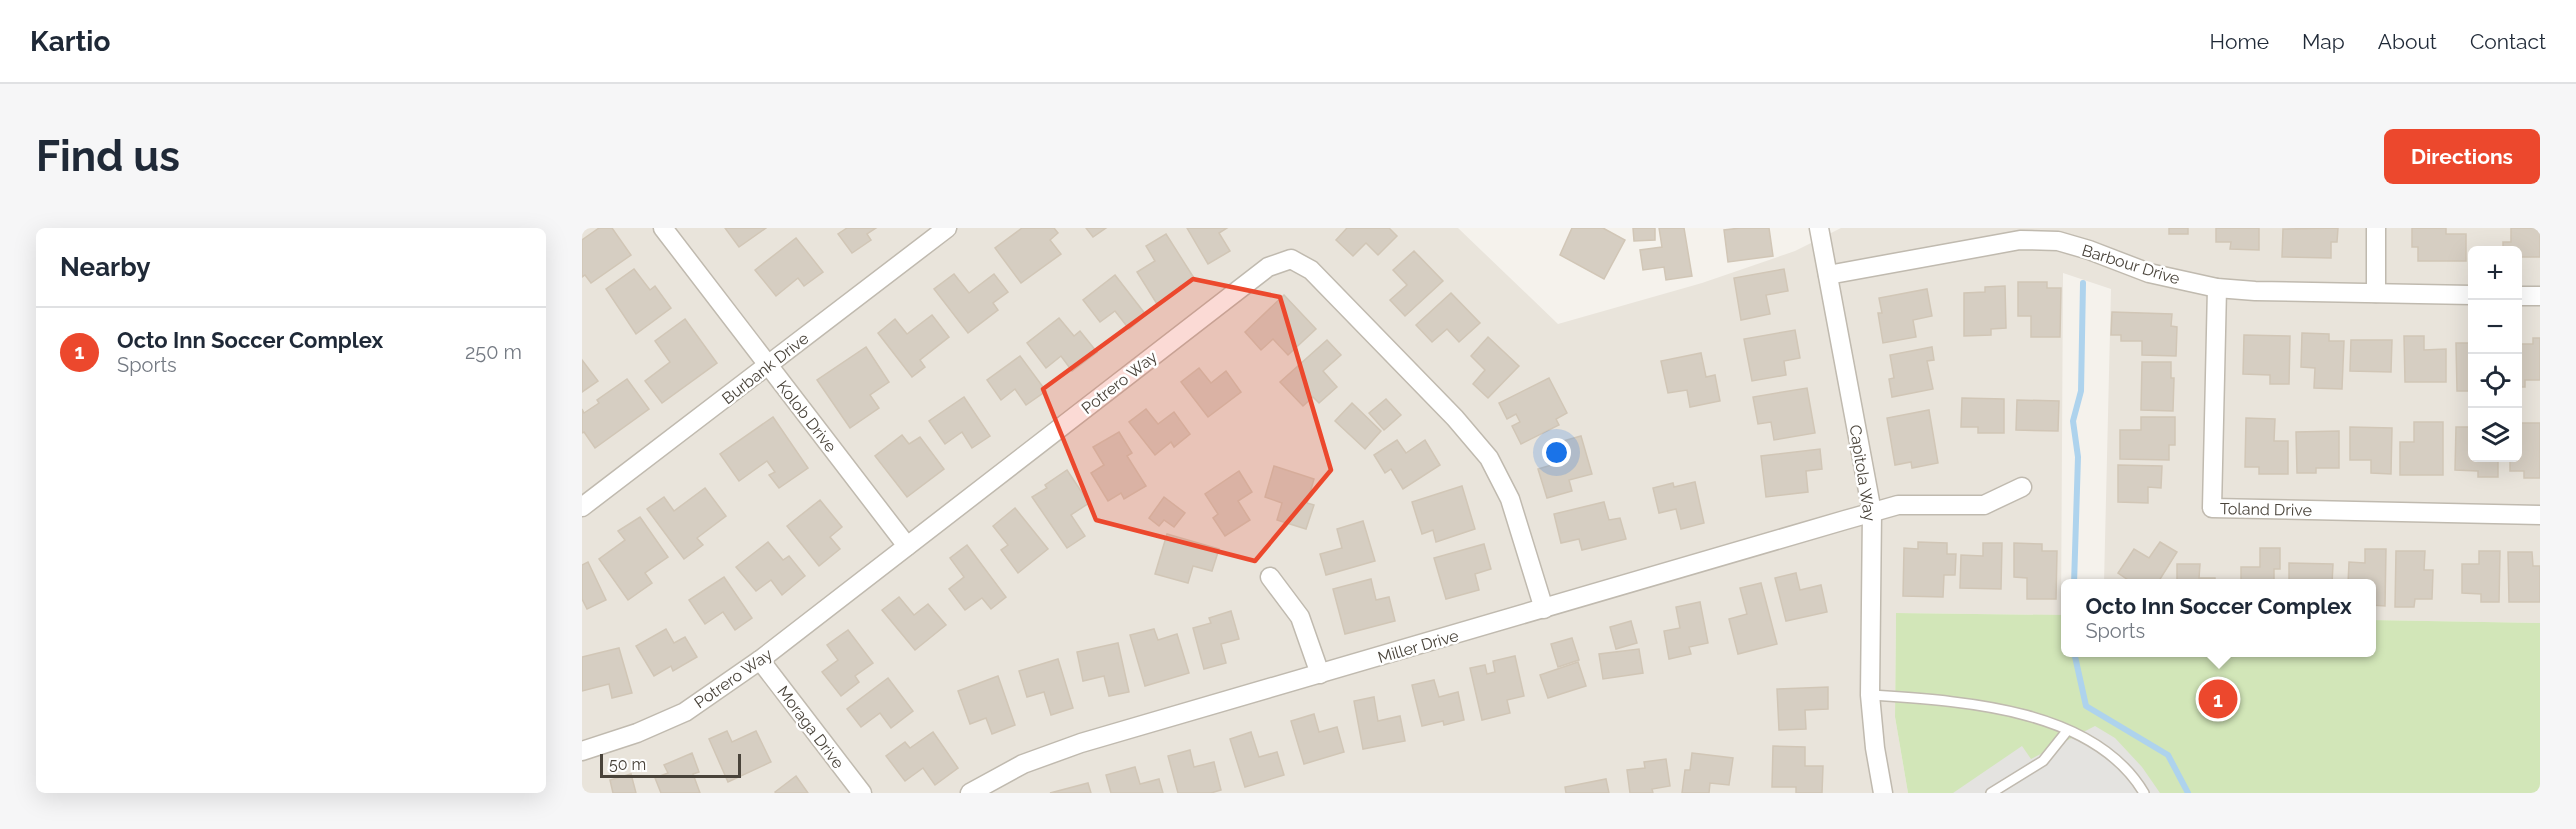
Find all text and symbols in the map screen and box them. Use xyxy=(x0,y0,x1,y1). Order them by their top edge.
text: Kartio xyxy=(30,25,110,58)
text: Home xyxy=(2210,29,2269,54)
text: Map xyxy=(2302,29,2345,54)
text: About xyxy=(2378,29,2437,54)
text: Contact xyxy=(2470,29,2546,54)
button: Directions xyxy=(2384,129,2540,184)
text: Find us xyxy=(36,132,180,181)
street label: Barbour Drive xyxy=(2080,241,2182,288)
map controls xyxy=(2468,246,2522,462)
button: + xyxy=(2468,246,2522,300)
text: Nearby xyxy=(60,252,150,282)
button: − xyxy=(2468,300,2522,354)
text: Octo Inn Soccer Complex xyxy=(117,327,383,353)
street label: Burbank Drive xyxy=(718,329,812,408)
text: 1 xyxy=(75,340,84,364)
text: 250 m xyxy=(465,340,522,364)
street label: Potrero Way xyxy=(1078,347,1161,418)
text: Sports xyxy=(117,353,177,377)
button: locate xyxy=(2468,354,2522,408)
street label: Kolob Drive xyxy=(773,377,840,456)
button: layers xyxy=(2468,408,2522,462)
street label: Capitola Way xyxy=(1846,423,1880,523)
your location xyxy=(1542,438,1571,467)
street label: Toland Drive xyxy=(2220,499,2312,520)
popup xyxy=(2061,579,2376,657)
text: Octo Inn Soccer Complex xyxy=(2085,593,2352,619)
text: Sports xyxy=(2085,619,2145,643)
street label: Miller Drive xyxy=(1376,626,1461,667)
street label: Potrero Way xyxy=(691,644,776,712)
pin: 1 xyxy=(2198,676,2238,722)
street label: Moraga Drive xyxy=(773,682,848,772)
scale bar xyxy=(600,751,741,778)
text: 50 m xyxy=(609,755,646,774)

